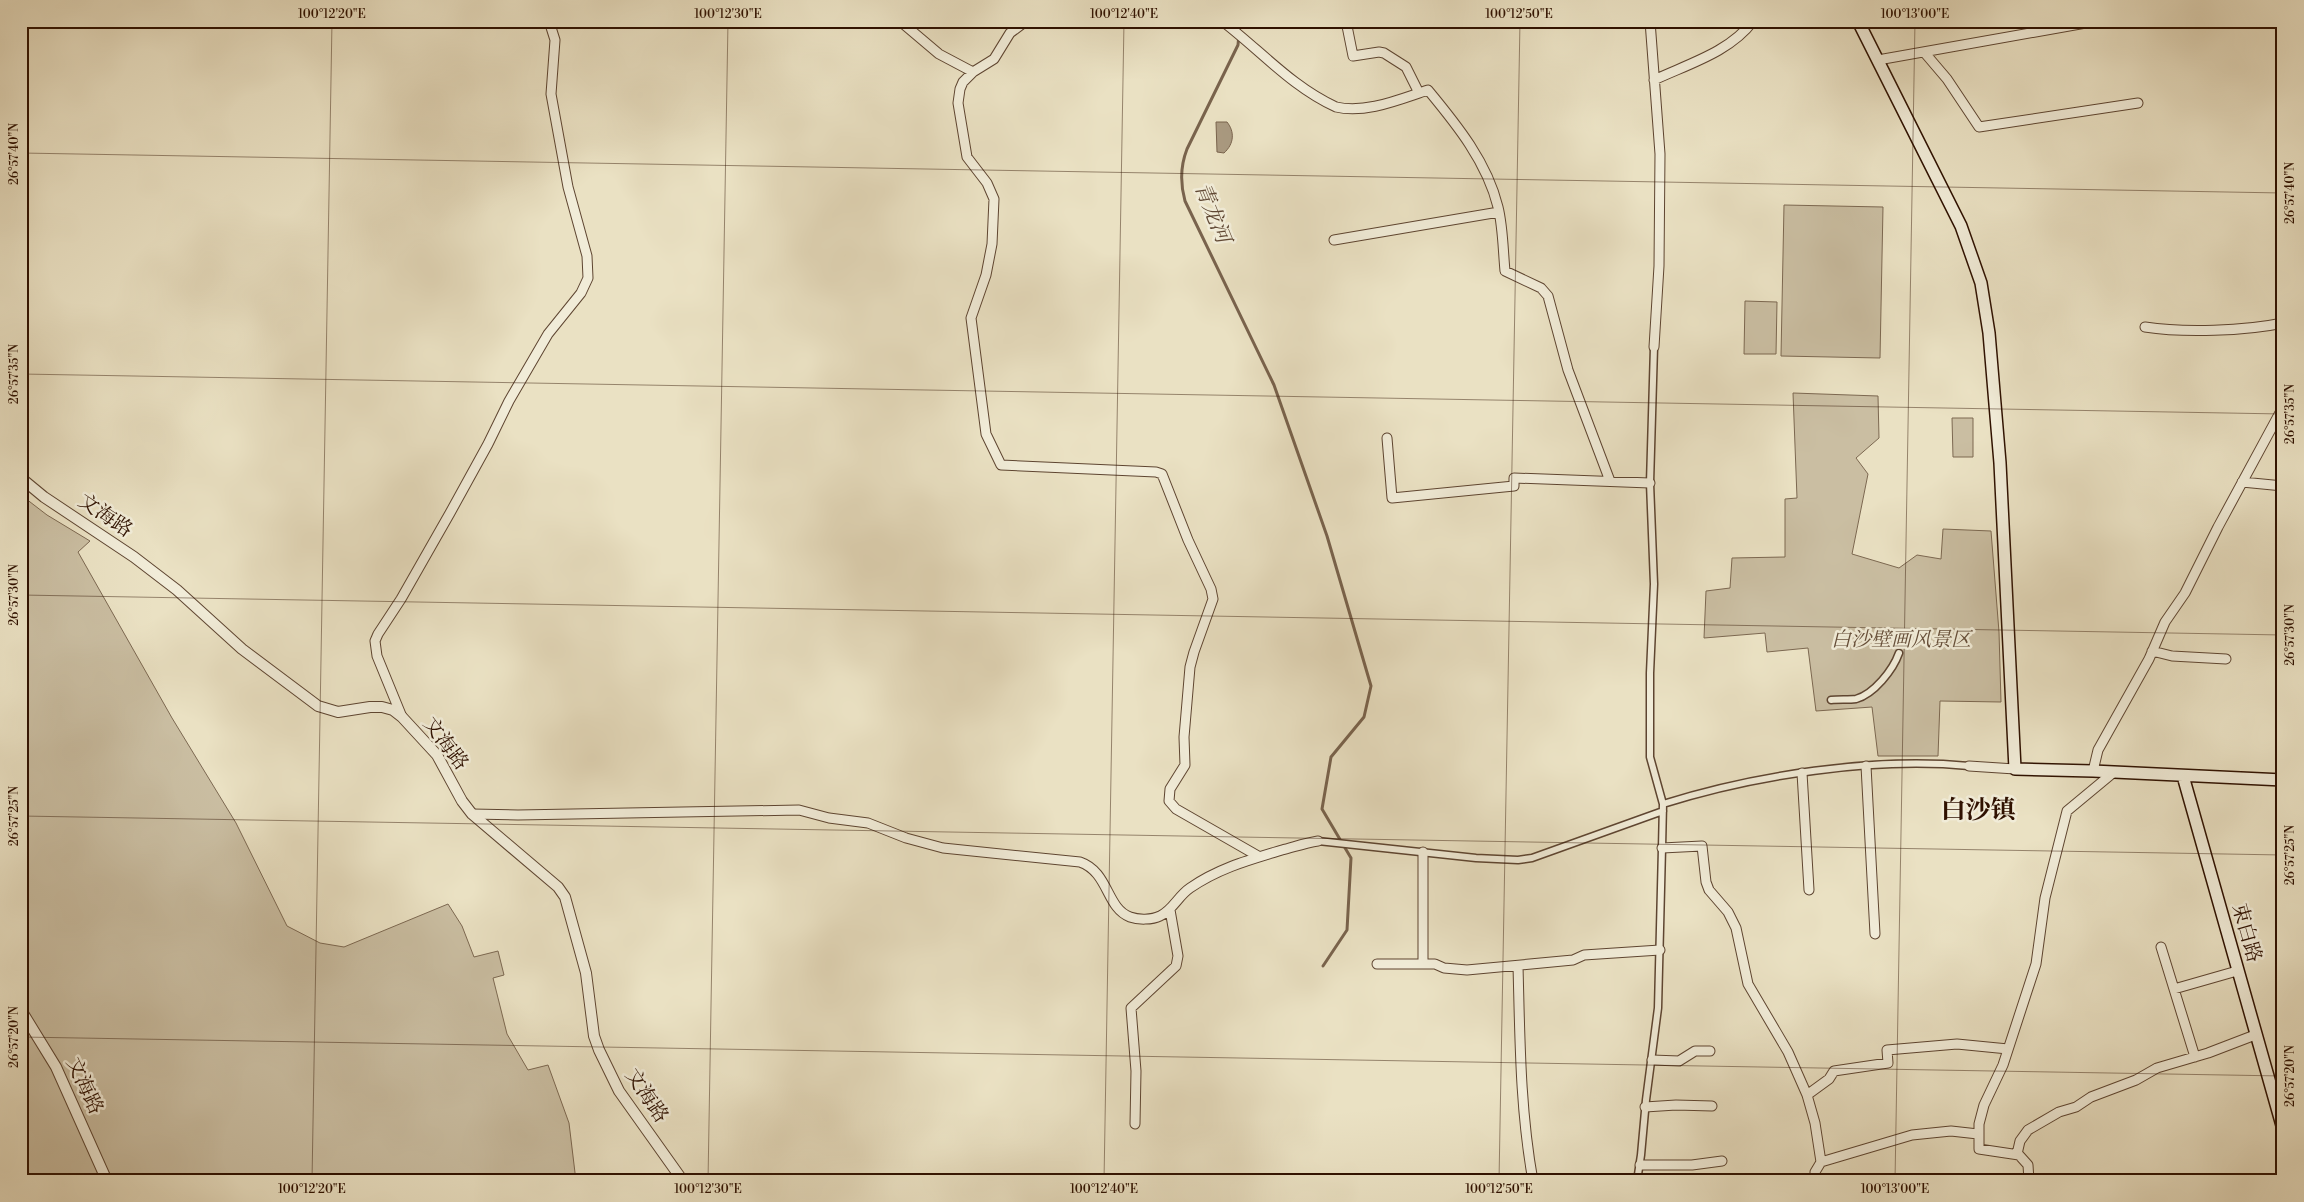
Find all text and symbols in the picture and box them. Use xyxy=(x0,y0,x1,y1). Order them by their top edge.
text: 100°12'20"E xyxy=(298,7,366,22)
text: 100°12'30"E xyxy=(694,7,762,22)
text: 100°12'40"E xyxy=(1090,7,1158,22)
text: 100°12'50"E xyxy=(1485,7,1553,22)
text: 100°13'00"E xyxy=(1881,7,1949,22)
text: 26°57'40"N xyxy=(7,123,22,185)
text: 26°57'40"N xyxy=(2283,162,2298,224)
water label: 青龙河 xyxy=(1188,179,1237,251)
text: 26°57'35"N xyxy=(7,344,22,404)
text: 26°57'35"N xyxy=(2283,384,2298,444)
street label: 文海路 xyxy=(73,489,137,543)
text: 26°57'30"N xyxy=(7,564,22,626)
text: 26°57'30"N xyxy=(2283,604,2298,666)
park label: 白沙壁画风景区 xyxy=(1831,628,1974,653)
street label: 文海路 xyxy=(417,713,473,775)
text: 26°57'25"N xyxy=(7,786,22,846)
district label: 白沙镇 xyxy=(1940,795,2016,826)
text: 26°57'25"N xyxy=(2283,825,2298,885)
street label: 束白路 xyxy=(2226,901,2266,965)
text: 26°57'20"N xyxy=(7,1006,22,1068)
text: 26°57'20"N xyxy=(2283,1045,2298,1107)
street label: 文海路 xyxy=(60,1054,108,1118)
street label: 文海路 xyxy=(619,1064,673,1128)
text: 100°12'20"E xyxy=(278,1182,346,1197)
text: 100°12'30"E xyxy=(674,1182,742,1197)
text: 100°12'40"E xyxy=(1070,1182,1138,1197)
text: 100°12'50"E xyxy=(1465,1182,1533,1197)
text: 100°13'00"E xyxy=(1861,1182,1929,1197)

